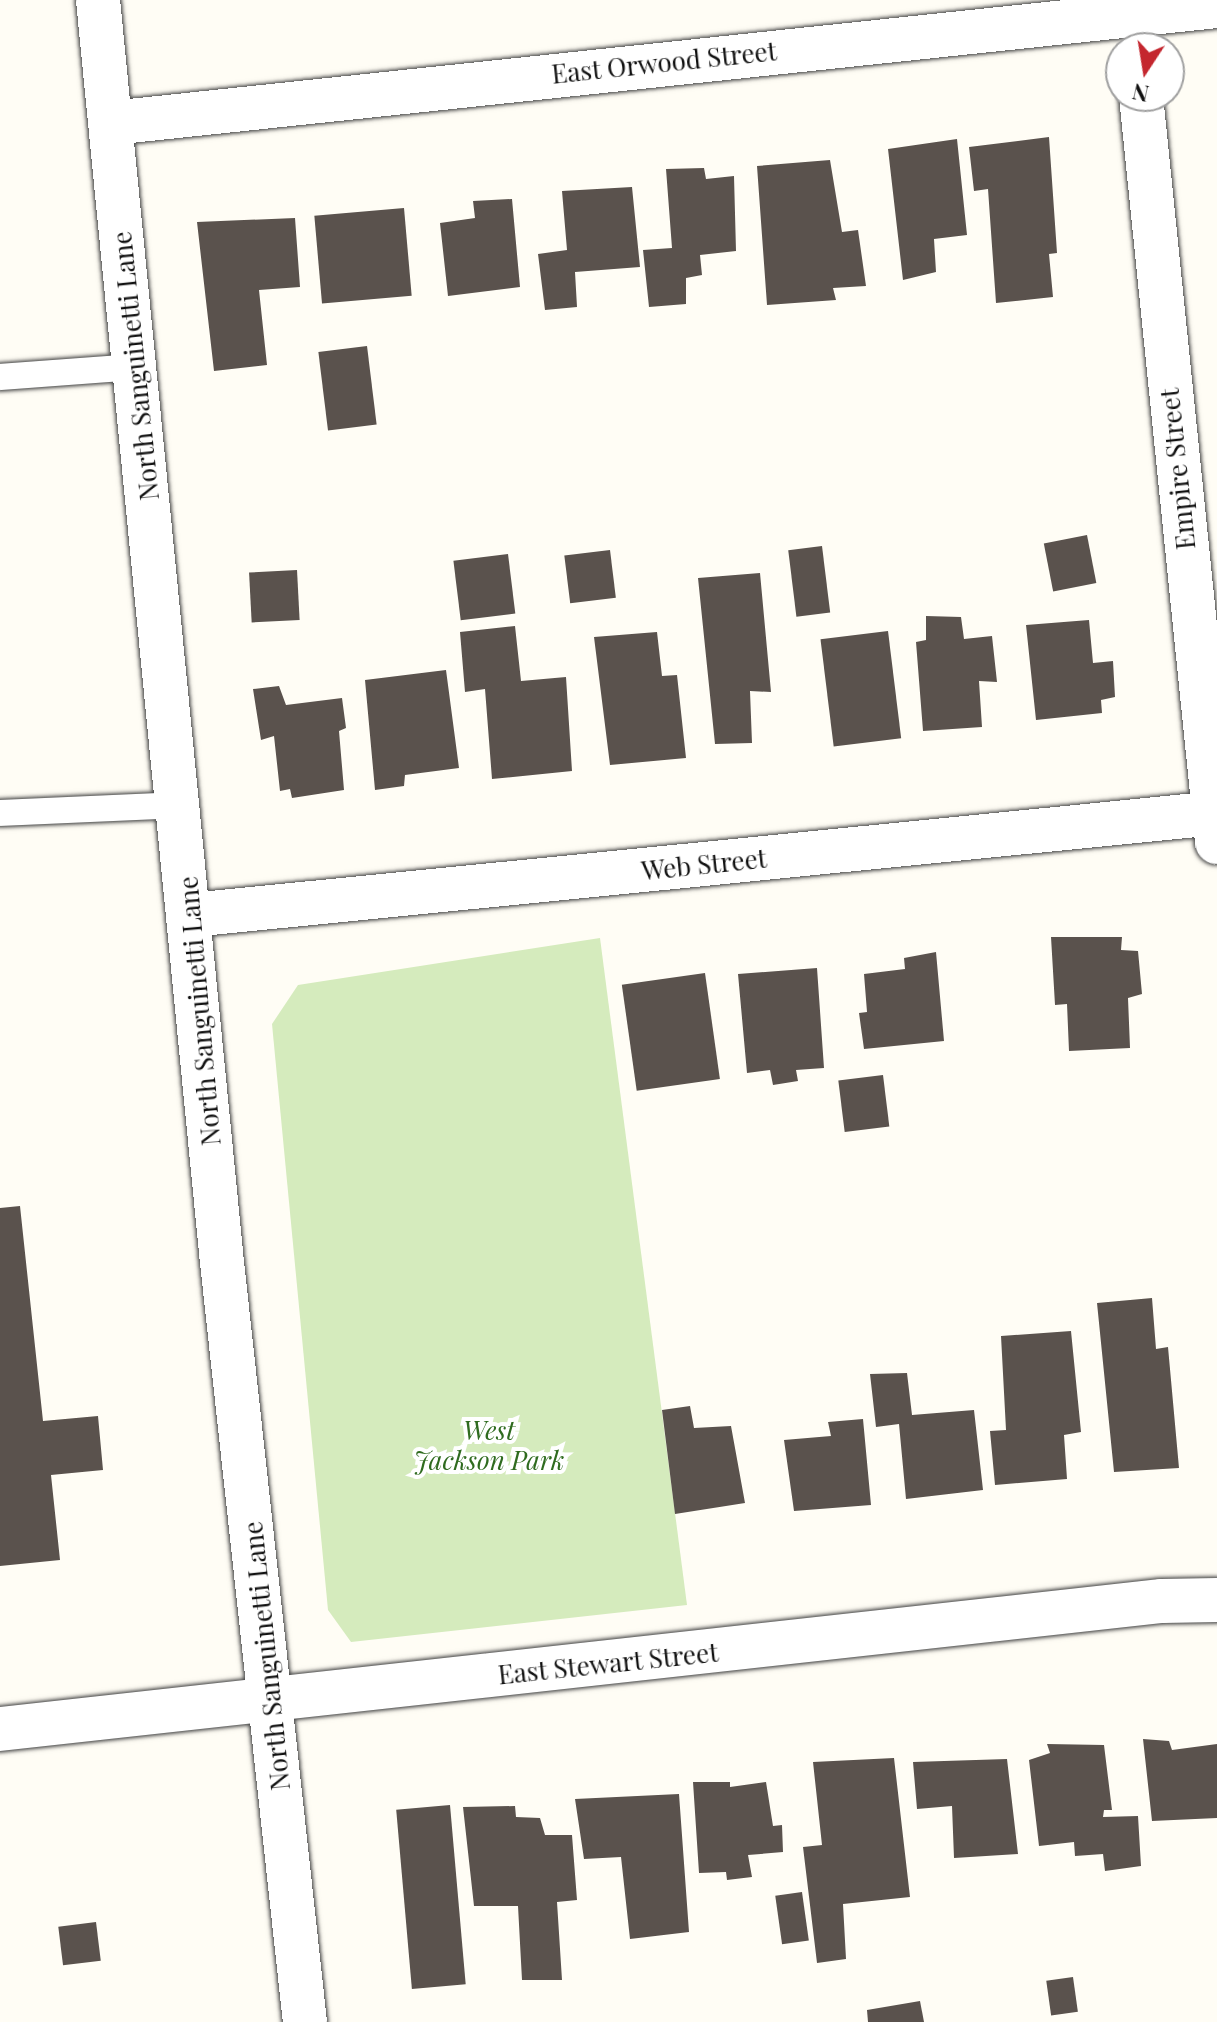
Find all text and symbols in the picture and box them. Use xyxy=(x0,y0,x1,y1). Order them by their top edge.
north arrow xyxy=(1105,32,1185,112)
street label: East Orwood Street xyxy=(550,35,778,89)
text: N xyxy=(1130,77,1151,110)
street label: North Sanguinetti Lane xyxy=(105,230,165,502)
street label: Empire Street xyxy=(1153,387,1201,551)
street label: Web Street xyxy=(640,842,768,886)
street label: North Sanguinetti Lane xyxy=(172,875,226,1147)
park label: West Jackson Park xyxy=(414,1414,564,1476)
street label: North Sanguinetti Lane xyxy=(236,1520,296,1792)
street label: East Stewart Street xyxy=(496,1636,720,1690)

